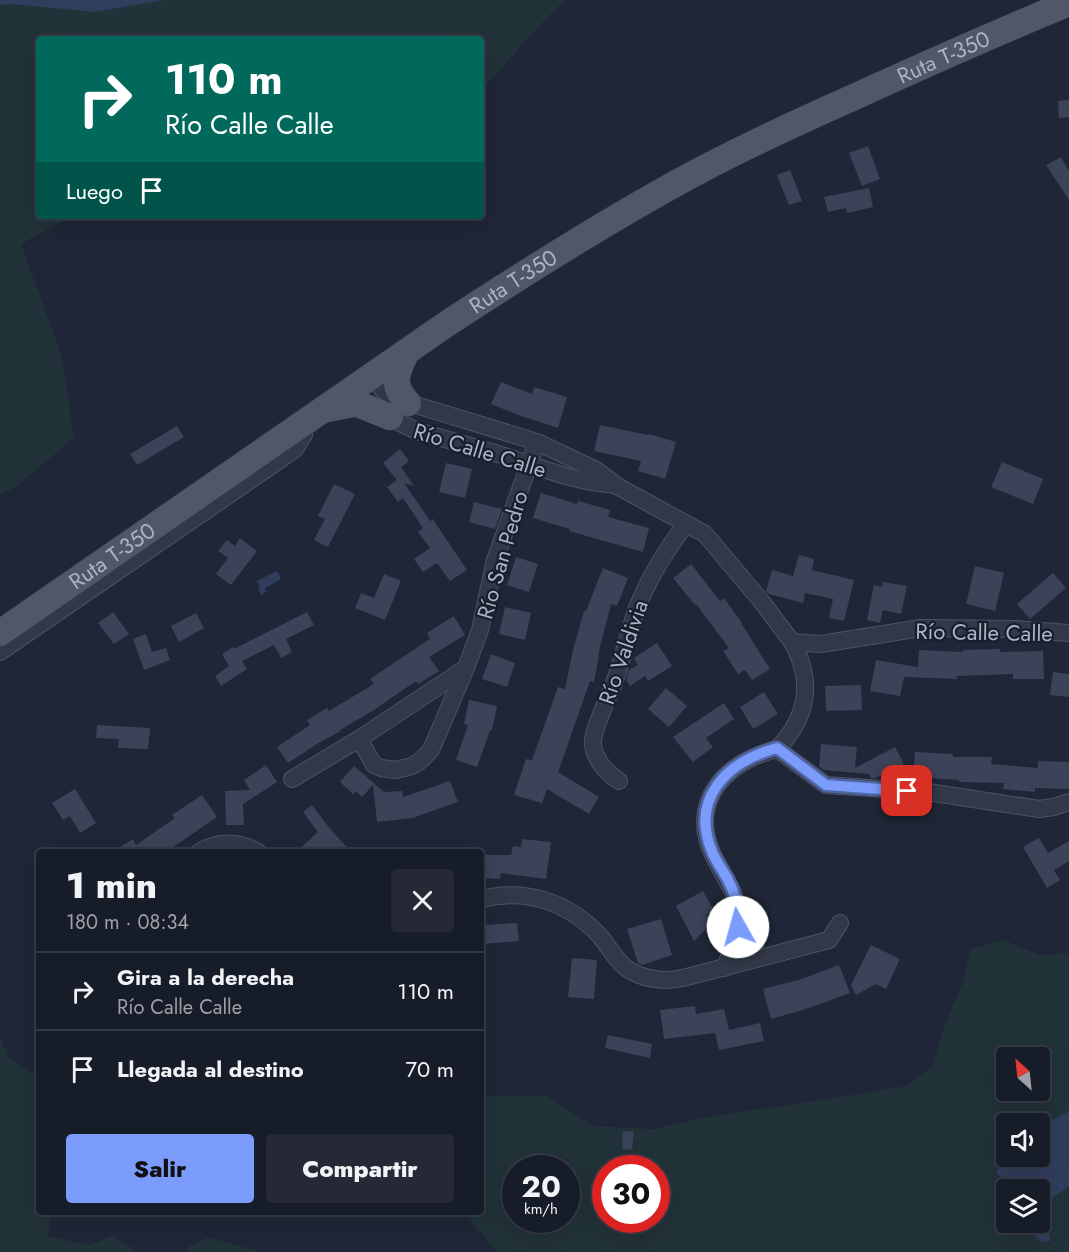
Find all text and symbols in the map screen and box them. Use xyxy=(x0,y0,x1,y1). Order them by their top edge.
street label: Ruta T-350 xyxy=(892,22,995,92)
text: 110 m xyxy=(165,49,283,110)
icon: right xyxy=(66,60,144,138)
text: Río Calle Calle xyxy=(165,105,334,144)
icon: arrive xyxy=(135,174,168,207)
text: Luego xyxy=(66,175,123,207)
street label: Ruta T-350 xyxy=(463,241,563,321)
street label: Río Calle Calle xyxy=(410,415,550,485)
street label: Río San Pedro xyxy=(468,487,536,623)
street label: Ruta T-350 xyxy=(62,514,162,597)
street label: Río Valdivia xyxy=(590,595,656,709)
street label: Río Calle Calle xyxy=(915,615,1053,649)
pin xyxy=(881,765,932,816)
icon: arrive xyxy=(890,774,923,807)
text: 1 min xyxy=(66,859,157,911)
button: close xyxy=(391,869,454,932)
position arrow xyxy=(706,895,770,959)
text: 180 m · 08:34 xyxy=(66,908,189,937)
text: Gira a la derecha xyxy=(117,961,294,993)
icon: right xyxy=(66,975,99,1008)
text: 110 m xyxy=(397,975,454,1007)
text: Río Calle Calle xyxy=(117,993,242,1022)
north arrow xyxy=(996,1047,1050,1101)
map controls xyxy=(996,1047,1050,1233)
icon: arrive xyxy=(66,1053,99,1086)
text: Llegada al destino xyxy=(117,1053,304,1085)
text: 70 m xyxy=(405,1053,454,1085)
button: sound xyxy=(996,1113,1050,1167)
button: Salir xyxy=(66,1134,254,1203)
button: Compartir xyxy=(266,1134,454,1203)
speed limit sign: 30 xyxy=(592,1155,670,1233)
text: 20 xyxy=(521,1165,561,1208)
button: layers xyxy=(996,1179,1050,1233)
text: km/h xyxy=(524,1198,558,1220)

